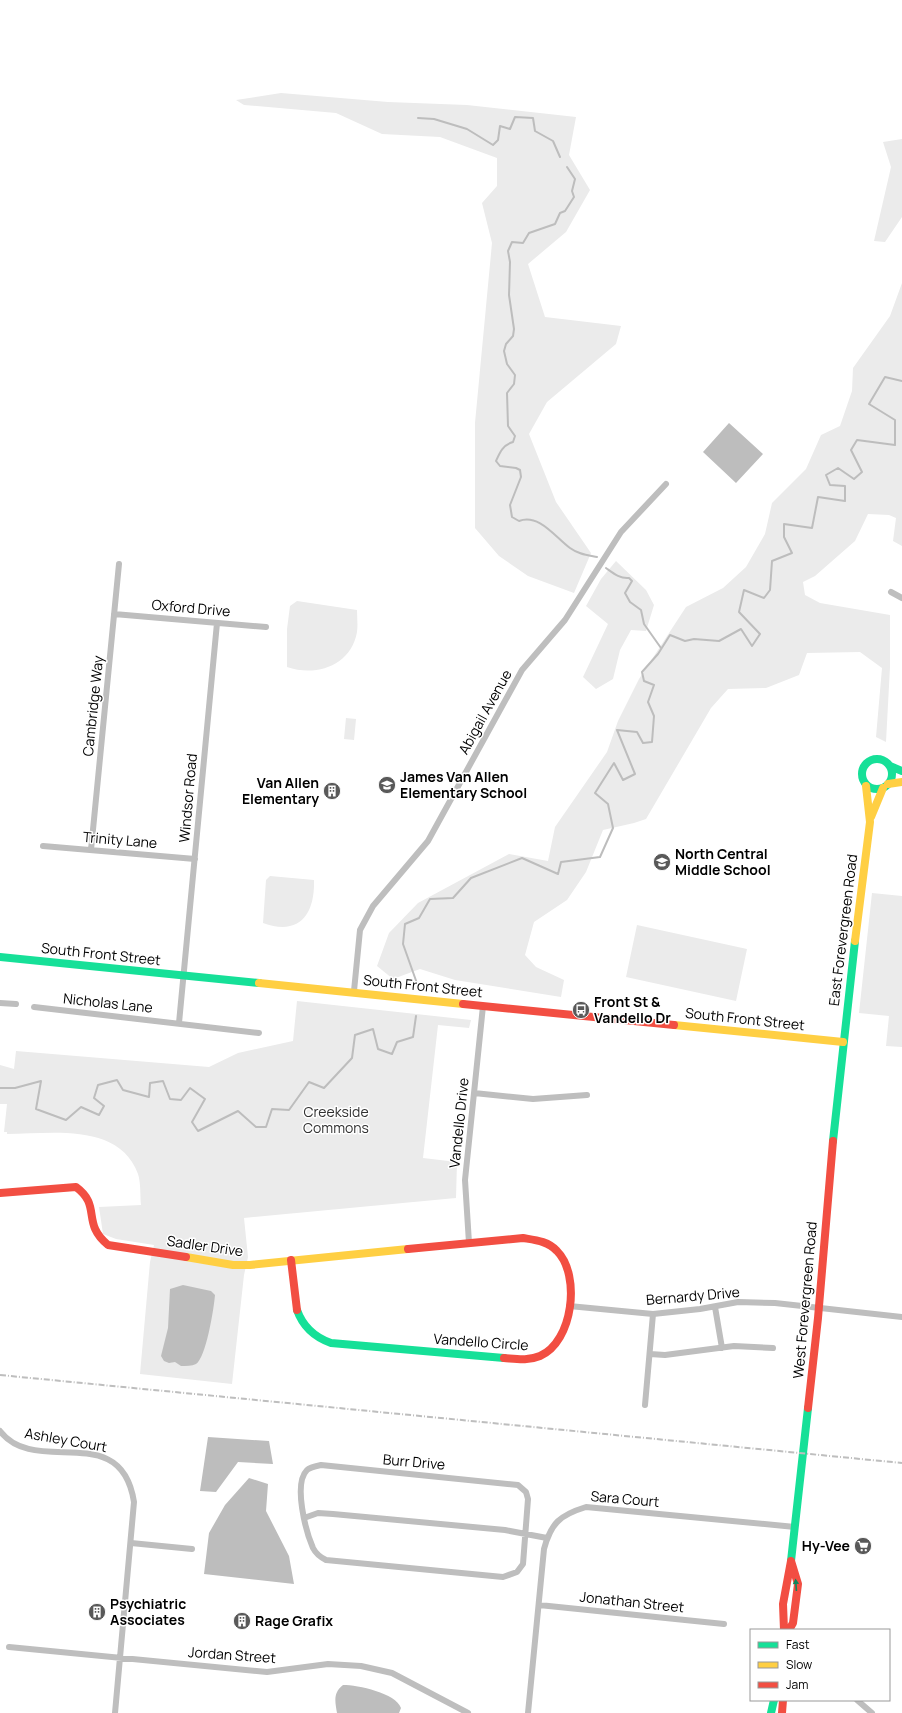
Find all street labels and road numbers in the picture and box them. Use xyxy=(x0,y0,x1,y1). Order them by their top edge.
street label: Oxford Drive xyxy=(151,595,231,620)
street label: Cambridge Way xyxy=(78,654,107,757)
street label: Abigail Avenue xyxy=(454,666,516,757)
street label: Windsor Road xyxy=(174,753,201,843)
street label: Trinity Lane xyxy=(82,827,158,852)
street label: East Forevergreen Road xyxy=(824,853,861,1007)
street label: South Front Street xyxy=(40,938,162,969)
street label: South Front Street xyxy=(362,970,484,1001)
street label: Nicholas Lane xyxy=(62,988,154,1017)
street label: South Front Street xyxy=(684,1003,806,1034)
street label: Vandello Drive xyxy=(444,1077,473,1169)
street label: West Forevergreen Road xyxy=(788,1221,821,1379)
street label: Sadler Drive xyxy=(166,1231,244,1260)
street label: Bernardy Drive xyxy=(645,1282,741,1309)
street label: Vandello Circle xyxy=(433,1329,529,1354)
street label: Ashley Court xyxy=(23,1423,109,1456)
street label: Burr Drive xyxy=(382,1449,446,1474)
street label: Sara Court xyxy=(590,1486,661,1511)
street label: Jonathan Street xyxy=(579,1587,686,1616)
street label: Jordan Street xyxy=(187,1642,277,1667)

